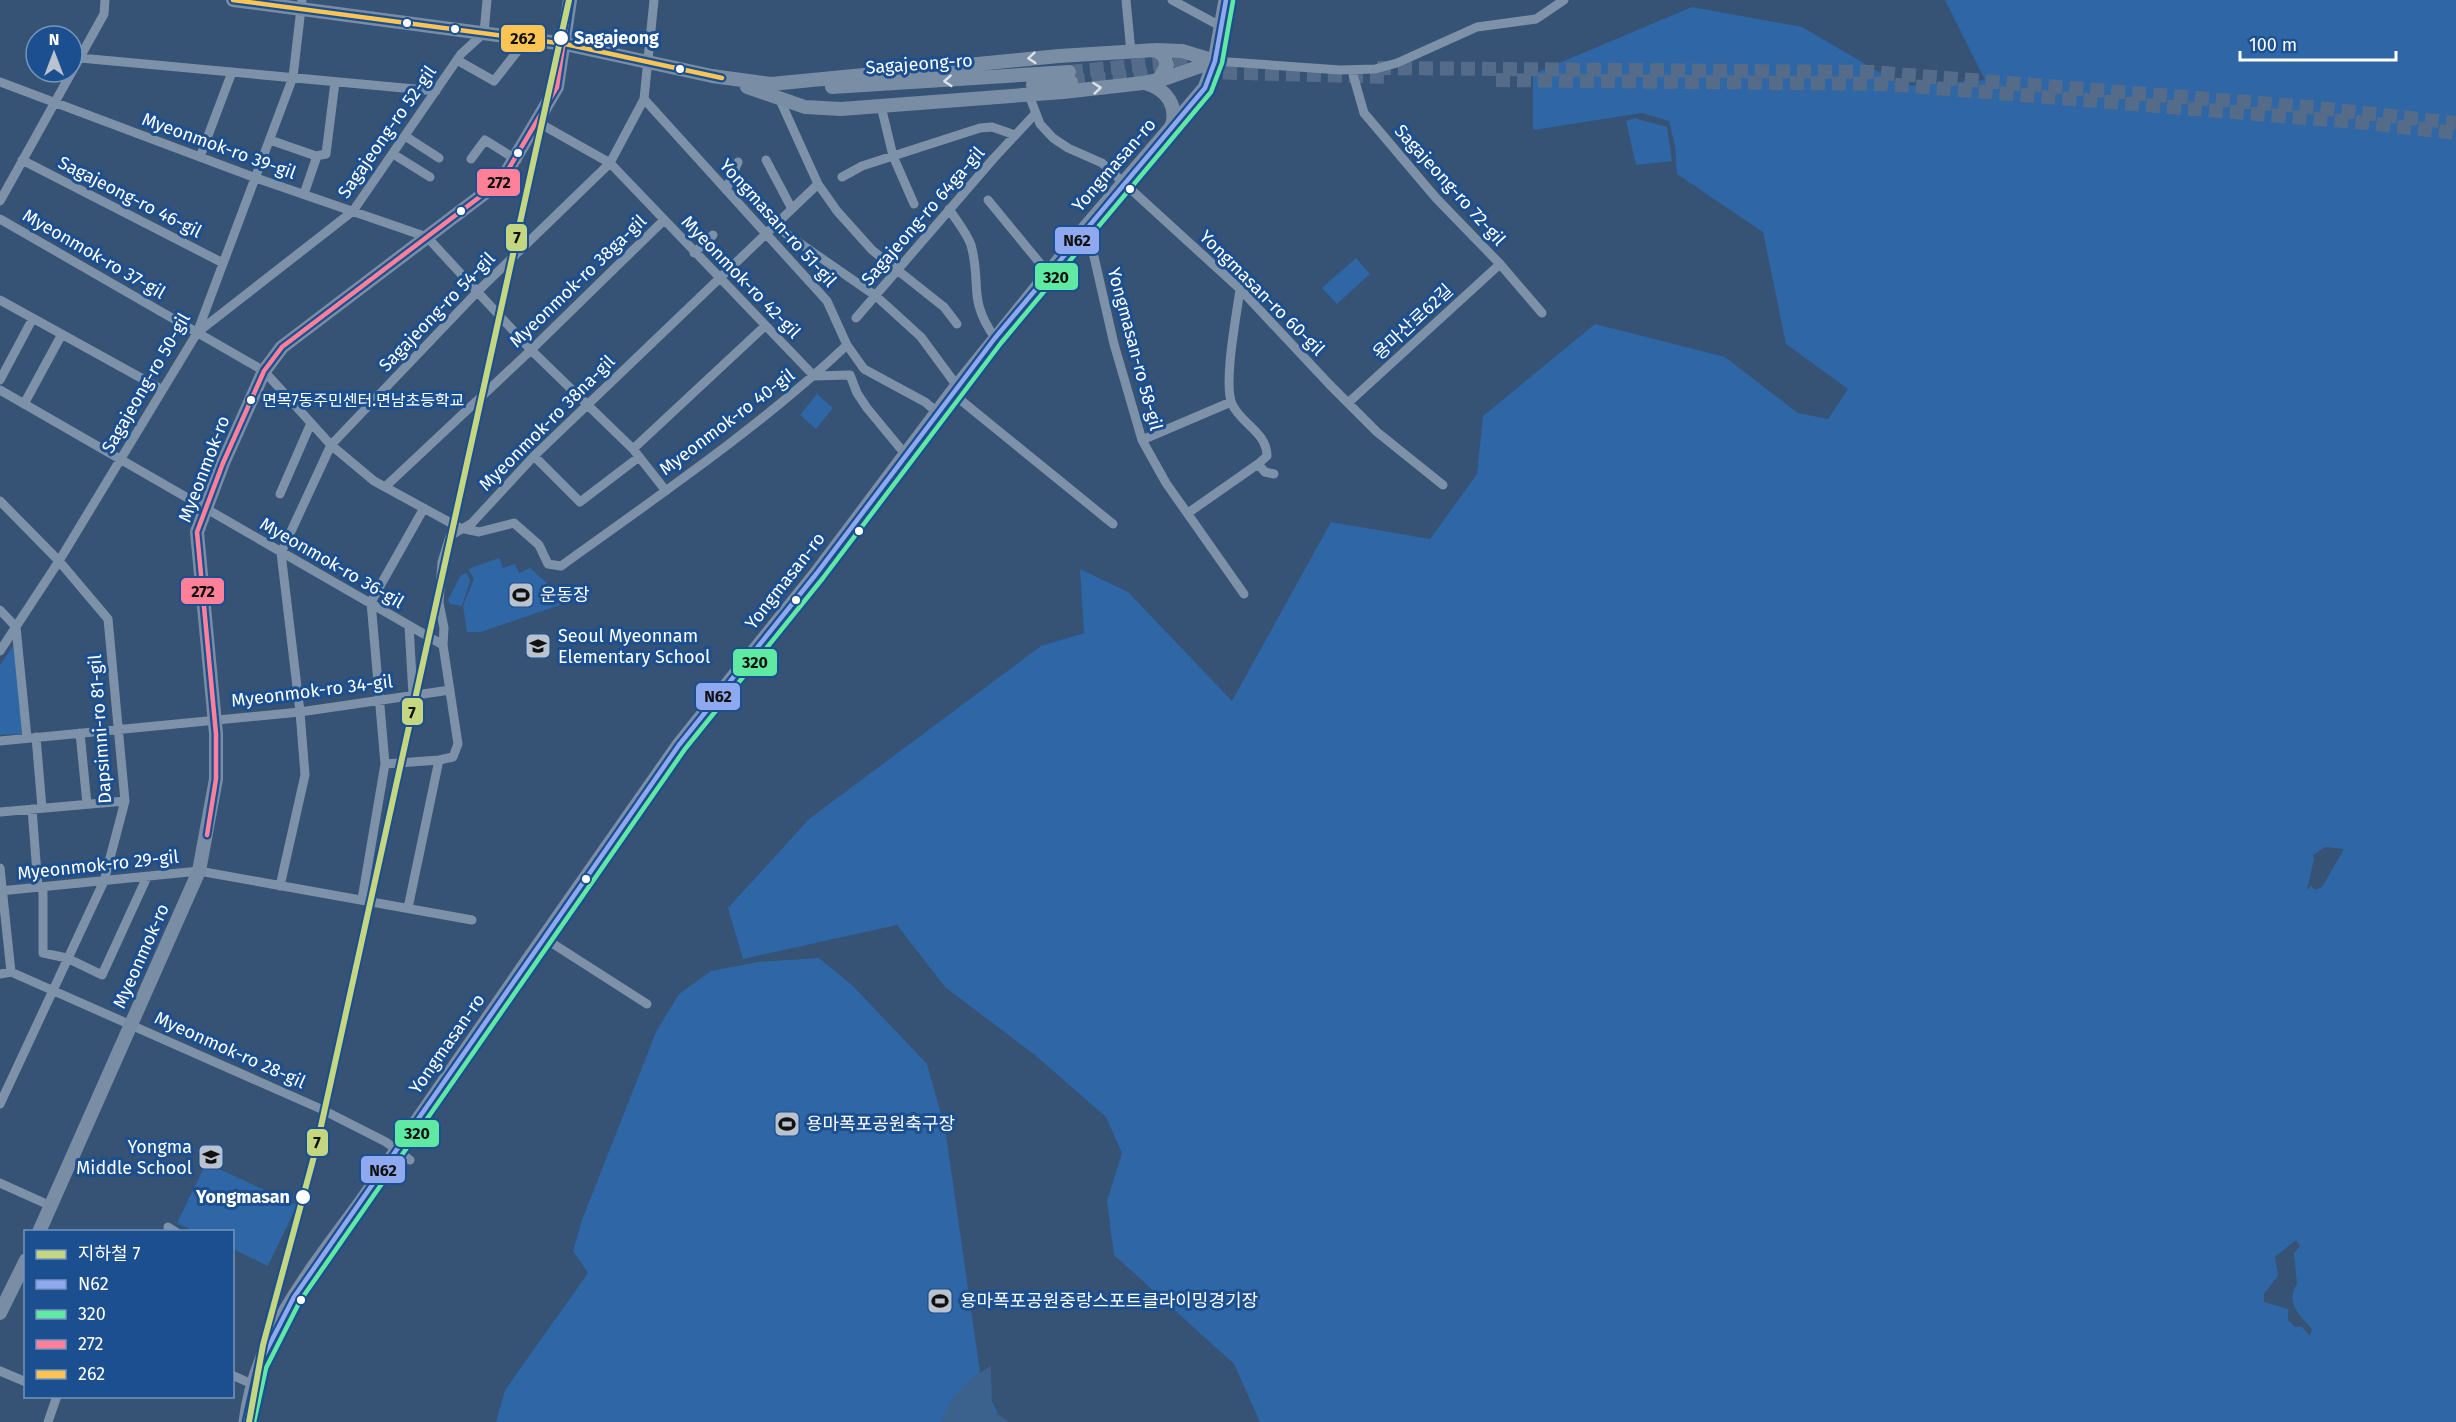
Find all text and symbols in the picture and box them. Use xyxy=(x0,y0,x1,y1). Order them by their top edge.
unlabelled marker xyxy=(401,17,413,29)
unlabelled marker xyxy=(449,23,461,35)
north arrow xyxy=(24,24,84,84)
line badge: 262 xyxy=(500,24,546,53)
scale bar xyxy=(2240,24,2396,62)
place label: Sagajeong xyxy=(574,27,659,49)
text: 262 xyxy=(510,29,536,48)
marker: Sagajeong xyxy=(552,29,570,47)
text: N xyxy=(49,30,59,49)
text: 100 m xyxy=(2249,34,2297,56)
street label: Sagajeong-ro xyxy=(865,49,973,79)
one-way arrow xyxy=(1028,51,1037,64)
street label: Sagajeong-ro 52-gil xyxy=(333,61,441,203)
unlabelled marker xyxy=(674,63,686,75)
one-way arrow xyxy=(944,74,953,87)
one-way arrow xyxy=(1092,83,1101,95)
street label: Myeonmok-ro 39-gil xyxy=(139,108,299,184)
street label: Yongmasan-ro xyxy=(1067,114,1161,216)
street label: Sagajeong-ro 72-gil xyxy=(1390,120,1510,250)
street label: Sagajeong-ro 64ga-gil xyxy=(857,142,989,290)
unlabelled marker xyxy=(512,147,524,159)
street label: Sagajeong-ro 46-gil xyxy=(55,151,205,243)
street label: Yongmasan-ro 51-gil xyxy=(715,154,841,292)
line badge: 272 xyxy=(476,168,521,197)
text: 272 xyxy=(487,173,511,192)
unlabelled marker xyxy=(1124,183,1136,195)
street label: Myeonmok-ro 37-gil xyxy=(19,204,169,304)
unlabelled marker xyxy=(455,205,467,217)
street label: Myeonmok-ro 38ga-gil xyxy=(505,210,651,352)
street label: Myeonmok-ro 42-gil xyxy=(677,211,805,343)
line badge: 7 xyxy=(505,223,528,252)
line badge: N62 xyxy=(1054,226,1100,255)
street label: Yongmasan-ro 60-gil xyxy=(1195,226,1329,360)
text: 7 xyxy=(513,228,521,247)
text: N62 xyxy=(1063,231,1091,250)
street label: Sagajeong-ro 54-gil xyxy=(374,248,500,376)
line badge: 320 xyxy=(1034,262,1079,291)
street label: Yongmasan-ro 58-gil xyxy=(1103,265,1167,433)
text: 320 xyxy=(1042,268,1069,287)
street label: 용마산로62길 xyxy=(1369,279,1457,365)
street label: Sagajeong-ro 50-gil xyxy=(97,309,195,457)
street label: Myeonmok-ro 38na-gil xyxy=(474,350,620,496)
street label: Myeonmok-ro 40-gil xyxy=(655,364,799,480)
place label: 면목7동주민센터.면남초등학교 xyxy=(262,391,464,410)
marker: 면목7동주민센터.면남초등학교 xyxy=(245,394,257,406)
street label: Myeonmok-ro xyxy=(174,413,234,525)
street label: Myeonmok-ro 36-gil xyxy=(256,513,408,613)
unlabelled marker xyxy=(853,525,865,537)
street label: Yongmasan-ro xyxy=(740,528,830,634)
line badge: 272 xyxy=(180,577,225,605)
sports icon: 운동장 xyxy=(506,580,536,610)
text: 272 xyxy=(191,582,215,601)
place label: 운동장 xyxy=(540,584,590,606)
unlabelled marker xyxy=(790,594,802,606)
place label: Seoul Myeonnam Elementary School xyxy=(558,625,710,668)
school or university icon: Seoul Myeonnam Elementary School xyxy=(523,631,553,661)
line badge: 320 xyxy=(732,648,778,677)
text: 320 xyxy=(741,653,768,672)
street label: Dapsimni-ro 81-gil xyxy=(84,654,116,804)
street label: Myeonmok-ro 34-gil xyxy=(230,670,394,712)
line badge: N62 xyxy=(695,682,741,711)
text: N62 xyxy=(704,687,732,706)
line badge: 7 xyxy=(401,697,424,726)
text: 7 xyxy=(408,703,416,722)
street label: Myeonmok-ro 29-gil xyxy=(16,846,180,884)
unlabelled marker xyxy=(580,873,592,885)
street label: Myeonmok-ro xyxy=(108,900,174,1012)
street label: Yongmasan-ro xyxy=(404,990,490,1098)
street label: Myeonmok-ro 28-gil xyxy=(151,1007,309,1093)
sports icon: 용마폭포공원축구장 xyxy=(772,1109,802,1139)
place label: 용마폭포공원축구장 xyxy=(806,1113,955,1135)
line badge: 320 xyxy=(394,1119,440,1148)
text: 320 xyxy=(403,1124,430,1143)
line badge: 7 xyxy=(306,1128,329,1157)
text: 7 xyxy=(313,1133,321,1152)
place label: Yongma Middle School xyxy=(76,1136,192,1179)
school or university icon: Yongma Middle School xyxy=(196,1142,226,1172)
line badge: N62 xyxy=(360,1155,406,1184)
text: N62 xyxy=(369,1161,397,1180)
place label: Yongmasan xyxy=(195,1186,290,1208)
marker: Yongmasan xyxy=(294,1188,312,1206)
legend xyxy=(24,1230,234,1398)
text: 지하철 7 xyxy=(78,1243,140,1265)
text: N62 xyxy=(78,1273,109,1295)
sports icon: 용마폭포공원중랑스포트클라이밍경기장 xyxy=(925,1286,955,1316)
place label: 용마폭포공원중랑스포트클라이밍경기장 xyxy=(960,1290,1258,1312)
unlabelled marker xyxy=(295,1294,307,1306)
text: 320 xyxy=(78,1303,106,1325)
text: 272 xyxy=(78,1333,103,1355)
text: 262 xyxy=(78,1363,105,1385)

